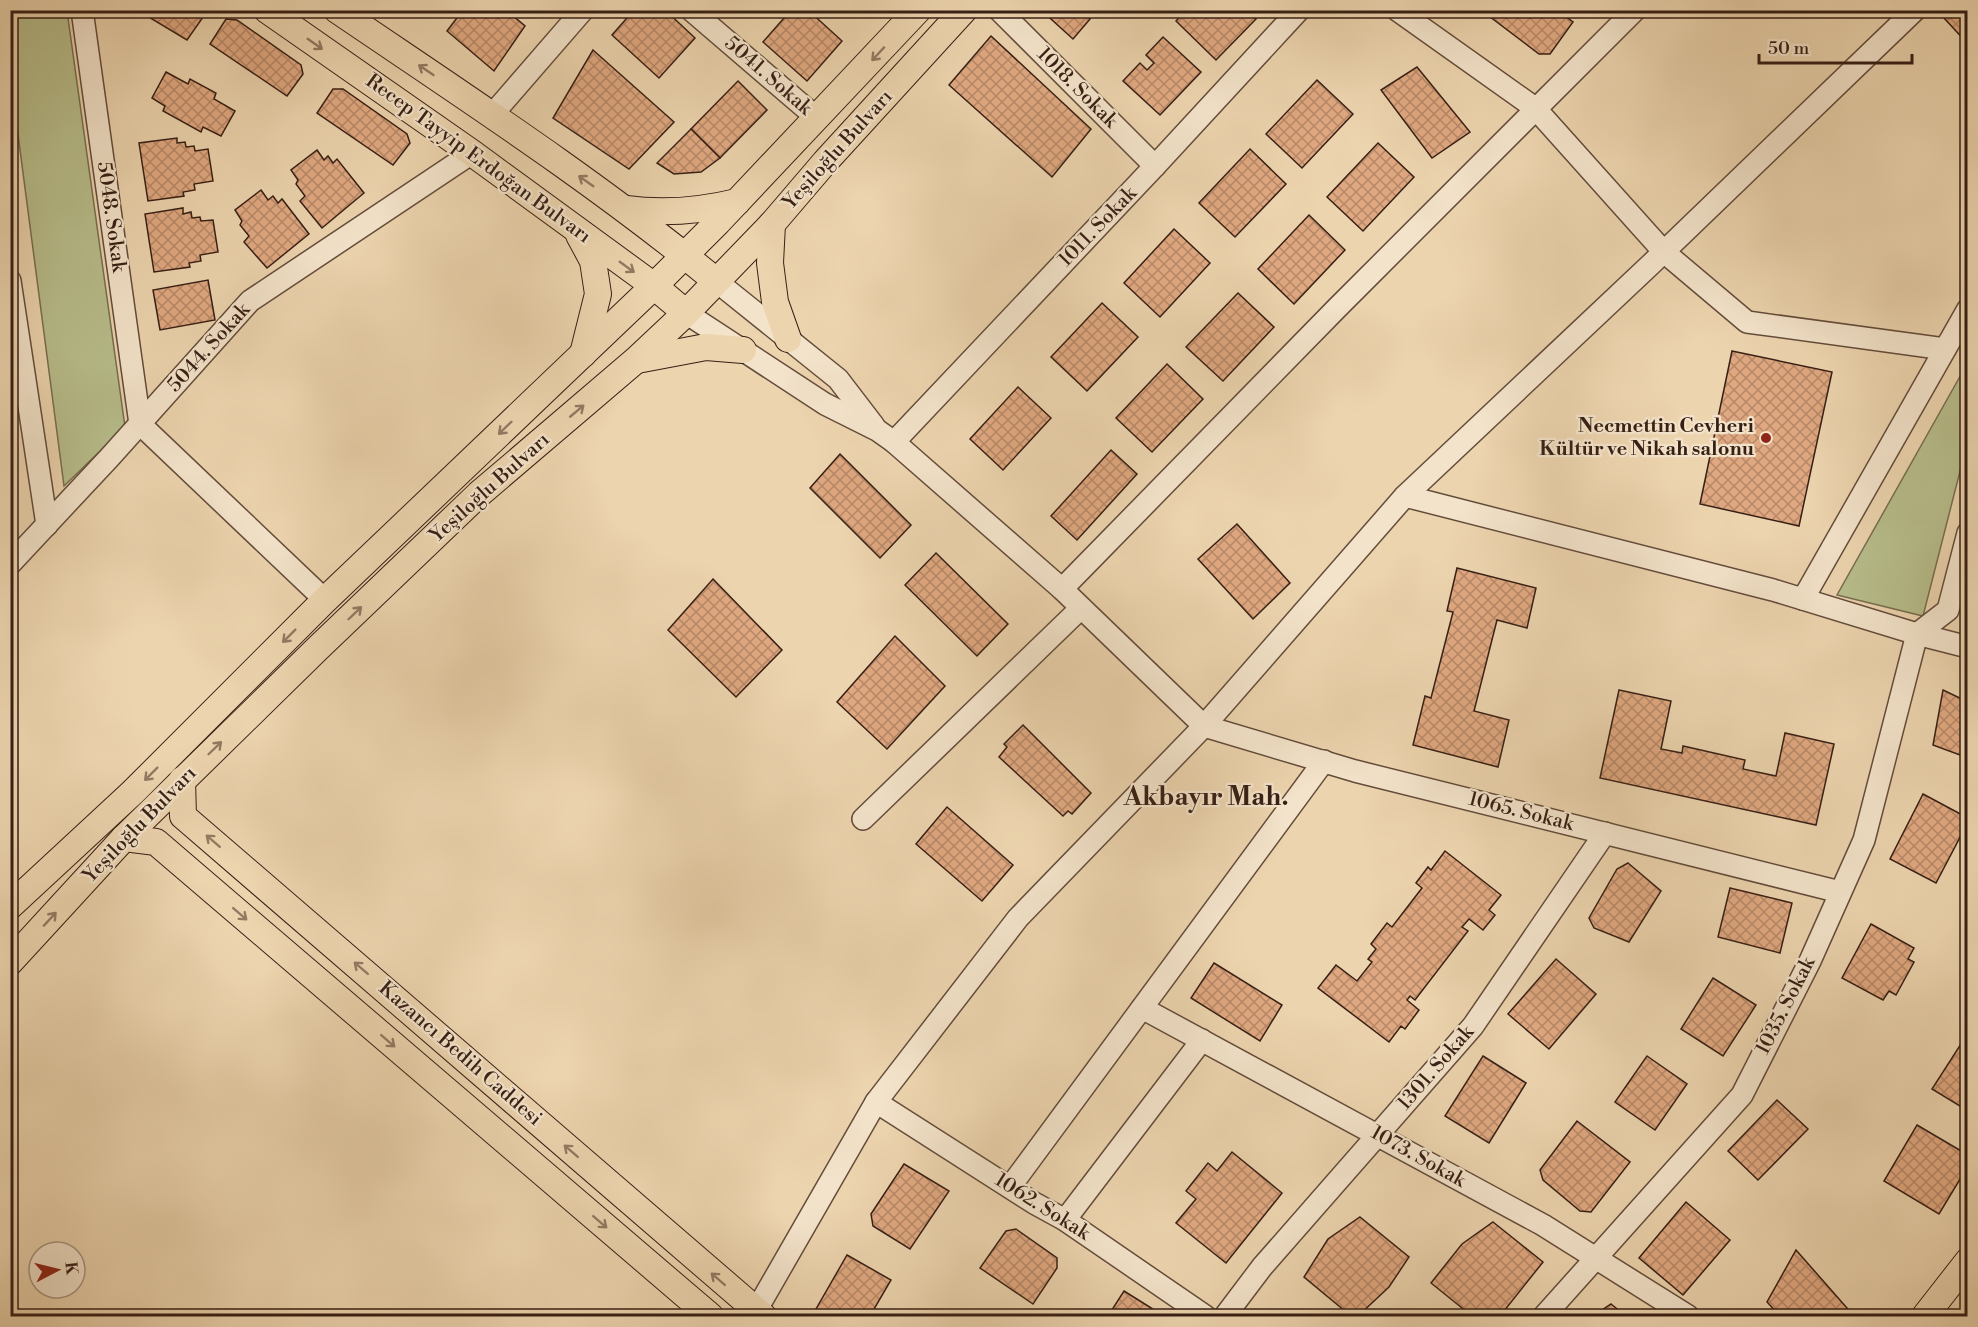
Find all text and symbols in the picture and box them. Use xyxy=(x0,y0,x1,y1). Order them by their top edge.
scale bar xyxy=(1759,27,1912,65)
street label: 5041. Sokak xyxy=(719,31,818,122)
text: 50 m xyxy=(1768,37,1810,60)
one-way arrow xyxy=(306,38,322,50)
street label: 1018. Sokak xyxy=(1031,42,1124,135)
one-way arrow xyxy=(871,46,885,61)
one-way arrow xyxy=(417,64,434,77)
street label: Recep Tayyip Erdoğan Bulvarı xyxy=(360,69,596,249)
street label: Yeşiloğlu Bulvarı xyxy=(777,85,899,216)
street label: 5048. Sokak xyxy=(91,160,131,275)
one-way arrow xyxy=(579,175,595,187)
street label: 1011. Sokak xyxy=(1054,181,1143,272)
one-way arrow xyxy=(619,261,635,273)
street label: 5044. Sokak xyxy=(162,297,257,398)
one-way arrow xyxy=(569,404,584,418)
place label: Necmettin Cevheri Kültür ve Nikah salonu xyxy=(1539,414,1755,462)
one-way arrow xyxy=(498,421,513,435)
street label: Yeşiloğlu Bulvarı xyxy=(424,427,555,549)
marker: Necmettin Cevheri Kültür ve Nikah salonu xyxy=(1759,431,1773,445)
one-way arrow xyxy=(347,605,362,620)
one-way arrow xyxy=(281,628,296,643)
one-way arrow xyxy=(207,741,222,756)
street label: Yeşiloğlu Bulvarı xyxy=(77,761,202,889)
one-way arrow xyxy=(144,766,159,781)
district label: Akbayır Mah. xyxy=(1122,781,1289,813)
street label: 1065. Sokak xyxy=(1466,787,1578,837)
one-way arrow xyxy=(206,834,221,848)
one-way arrow xyxy=(232,907,247,921)
one-way arrow xyxy=(43,911,57,926)
street label: 1035. Sokak xyxy=(1751,952,1822,1059)
one-way arrow xyxy=(354,961,369,975)
street label: Kazancı Bedih Caddesi xyxy=(373,976,547,1132)
street label: 1301. Sokak xyxy=(1392,1019,1481,1116)
one-way arrow xyxy=(380,1034,396,1047)
street label: 1073. Sokak xyxy=(1366,1121,1471,1194)
one-way arrow xyxy=(564,1144,579,1158)
street label: 1062. Sokak xyxy=(990,1168,1096,1247)
one-way arrow xyxy=(592,1215,607,1229)
north arrow xyxy=(27,1240,87,1300)
text: K xyxy=(60,1261,82,1277)
one-way arrow xyxy=(711,1272,726,1286)

